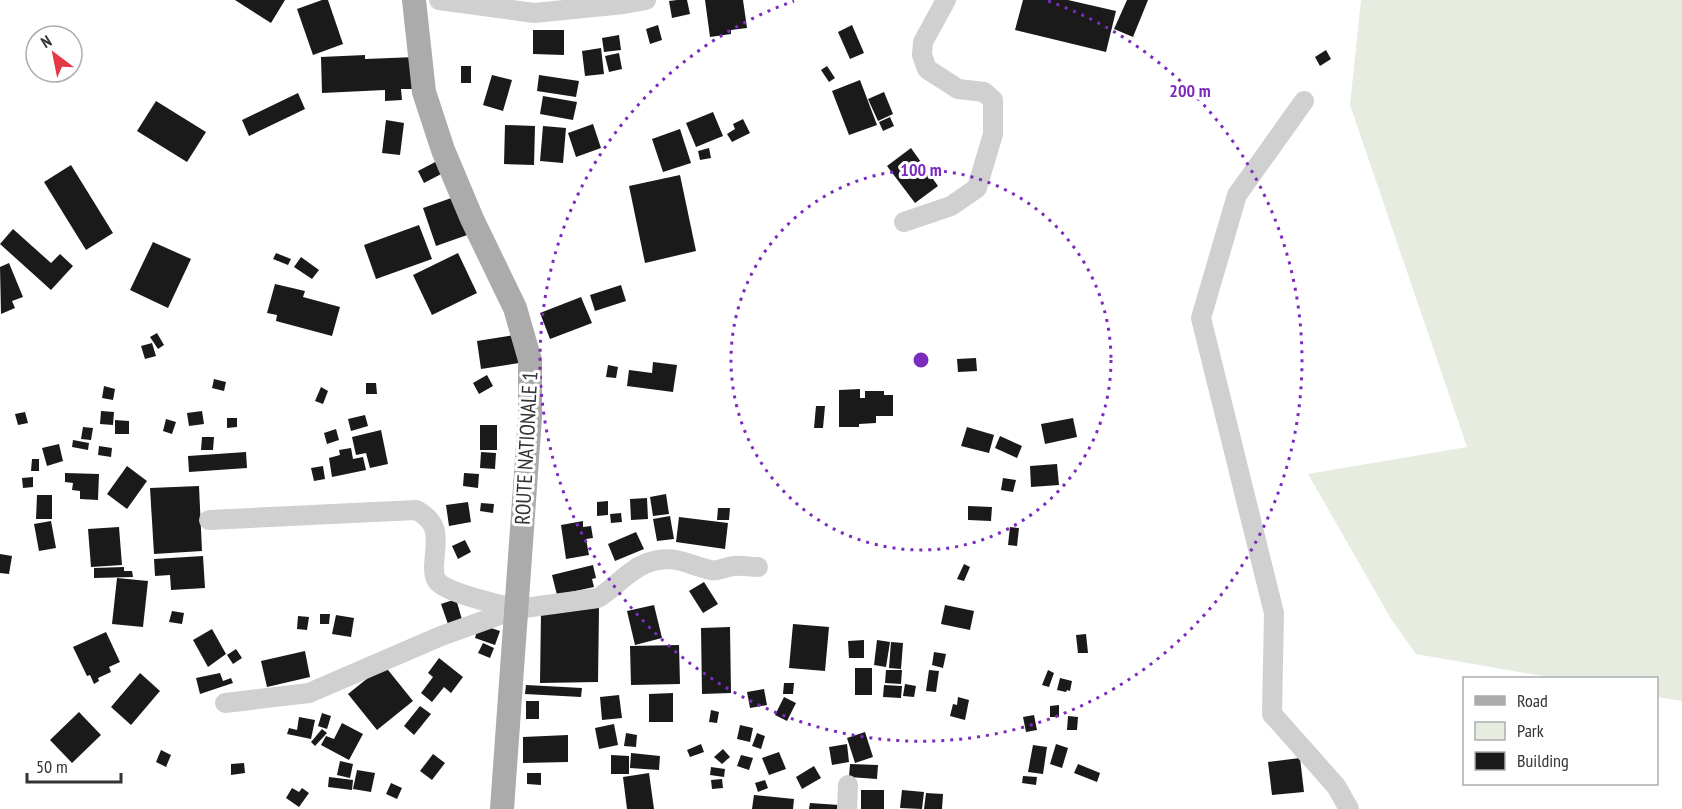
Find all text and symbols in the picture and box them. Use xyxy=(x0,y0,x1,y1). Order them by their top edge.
north arrow xyxy=(24,24,84,84)
text: N xyxy=(37,31,55,52)
text: 200 m xyxy=(1169,79,1211,102)
text: 100 m xyxy=(900,158,942,181)
centre of rings xyxy=(911,350,931,370)
street label: ROUTE NATIONALE 1 xyxy=(509,371,543,525)
legend xyxy=(1463,677,1658,785)
text: Road xyxy=(1517,689,1548,712)
text: Park xyxy=(1517,719,1544,742)
scale bar xyxy=(27,746,122,784)
text: Building xyxy=(1517,749,1569,772)
text: 50 m xyxy=(36,755,68,778)

